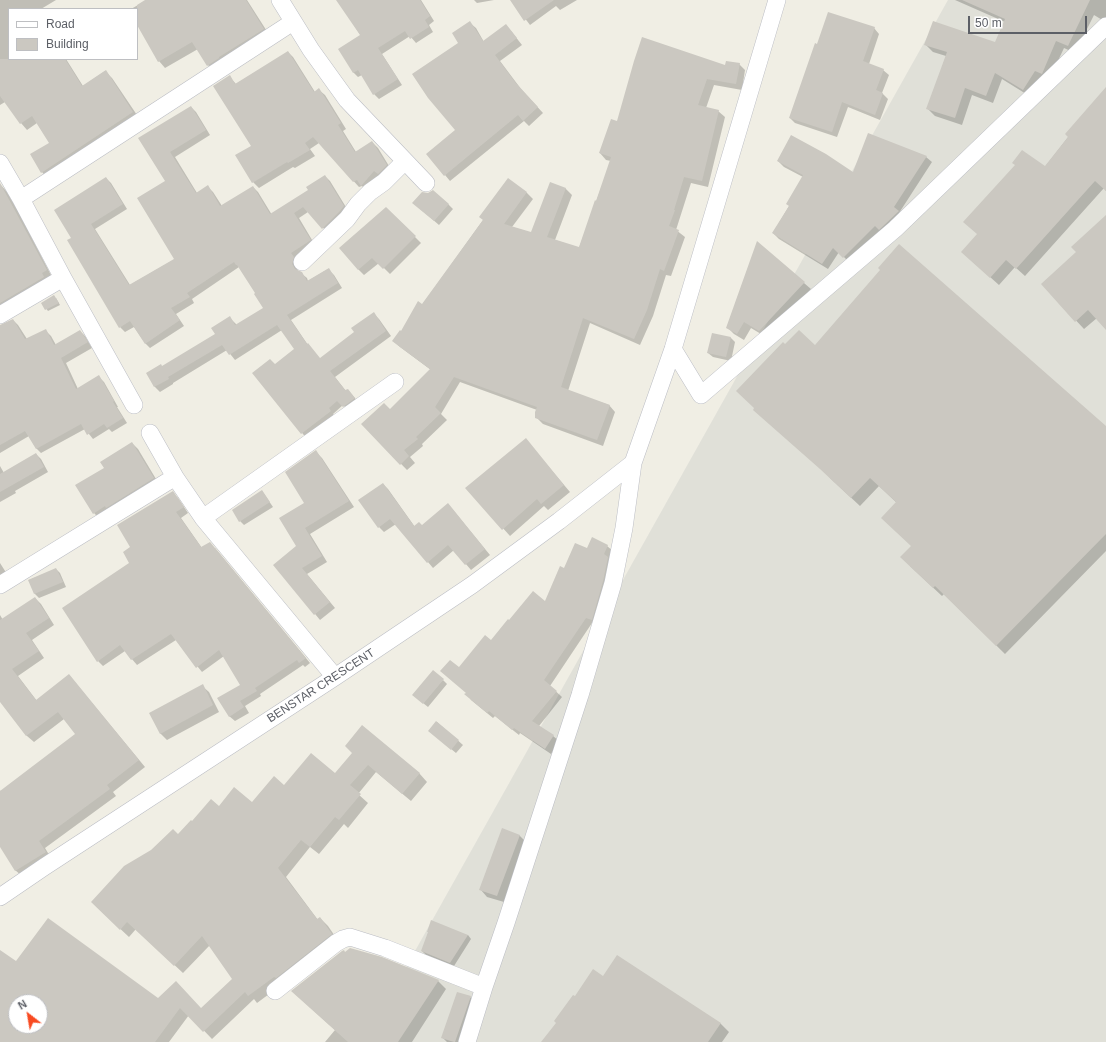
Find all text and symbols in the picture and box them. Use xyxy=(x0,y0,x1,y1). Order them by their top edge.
legend xyxy=(8,8,138,60)
scale bar xyxy=(970,8,1089,34)
text: 50 m xyxy=(975,16,1002,30)
text: Road xyxy=(46,17,75,31)
text: Building xyxy=(46,37,89,51)
street label: BENSTAR CRESCENT xyxy=(265,646,377,726)
north arrow xyxy=(8,994,48,1034)
text: N xyxy=(16,997,29,1012)

